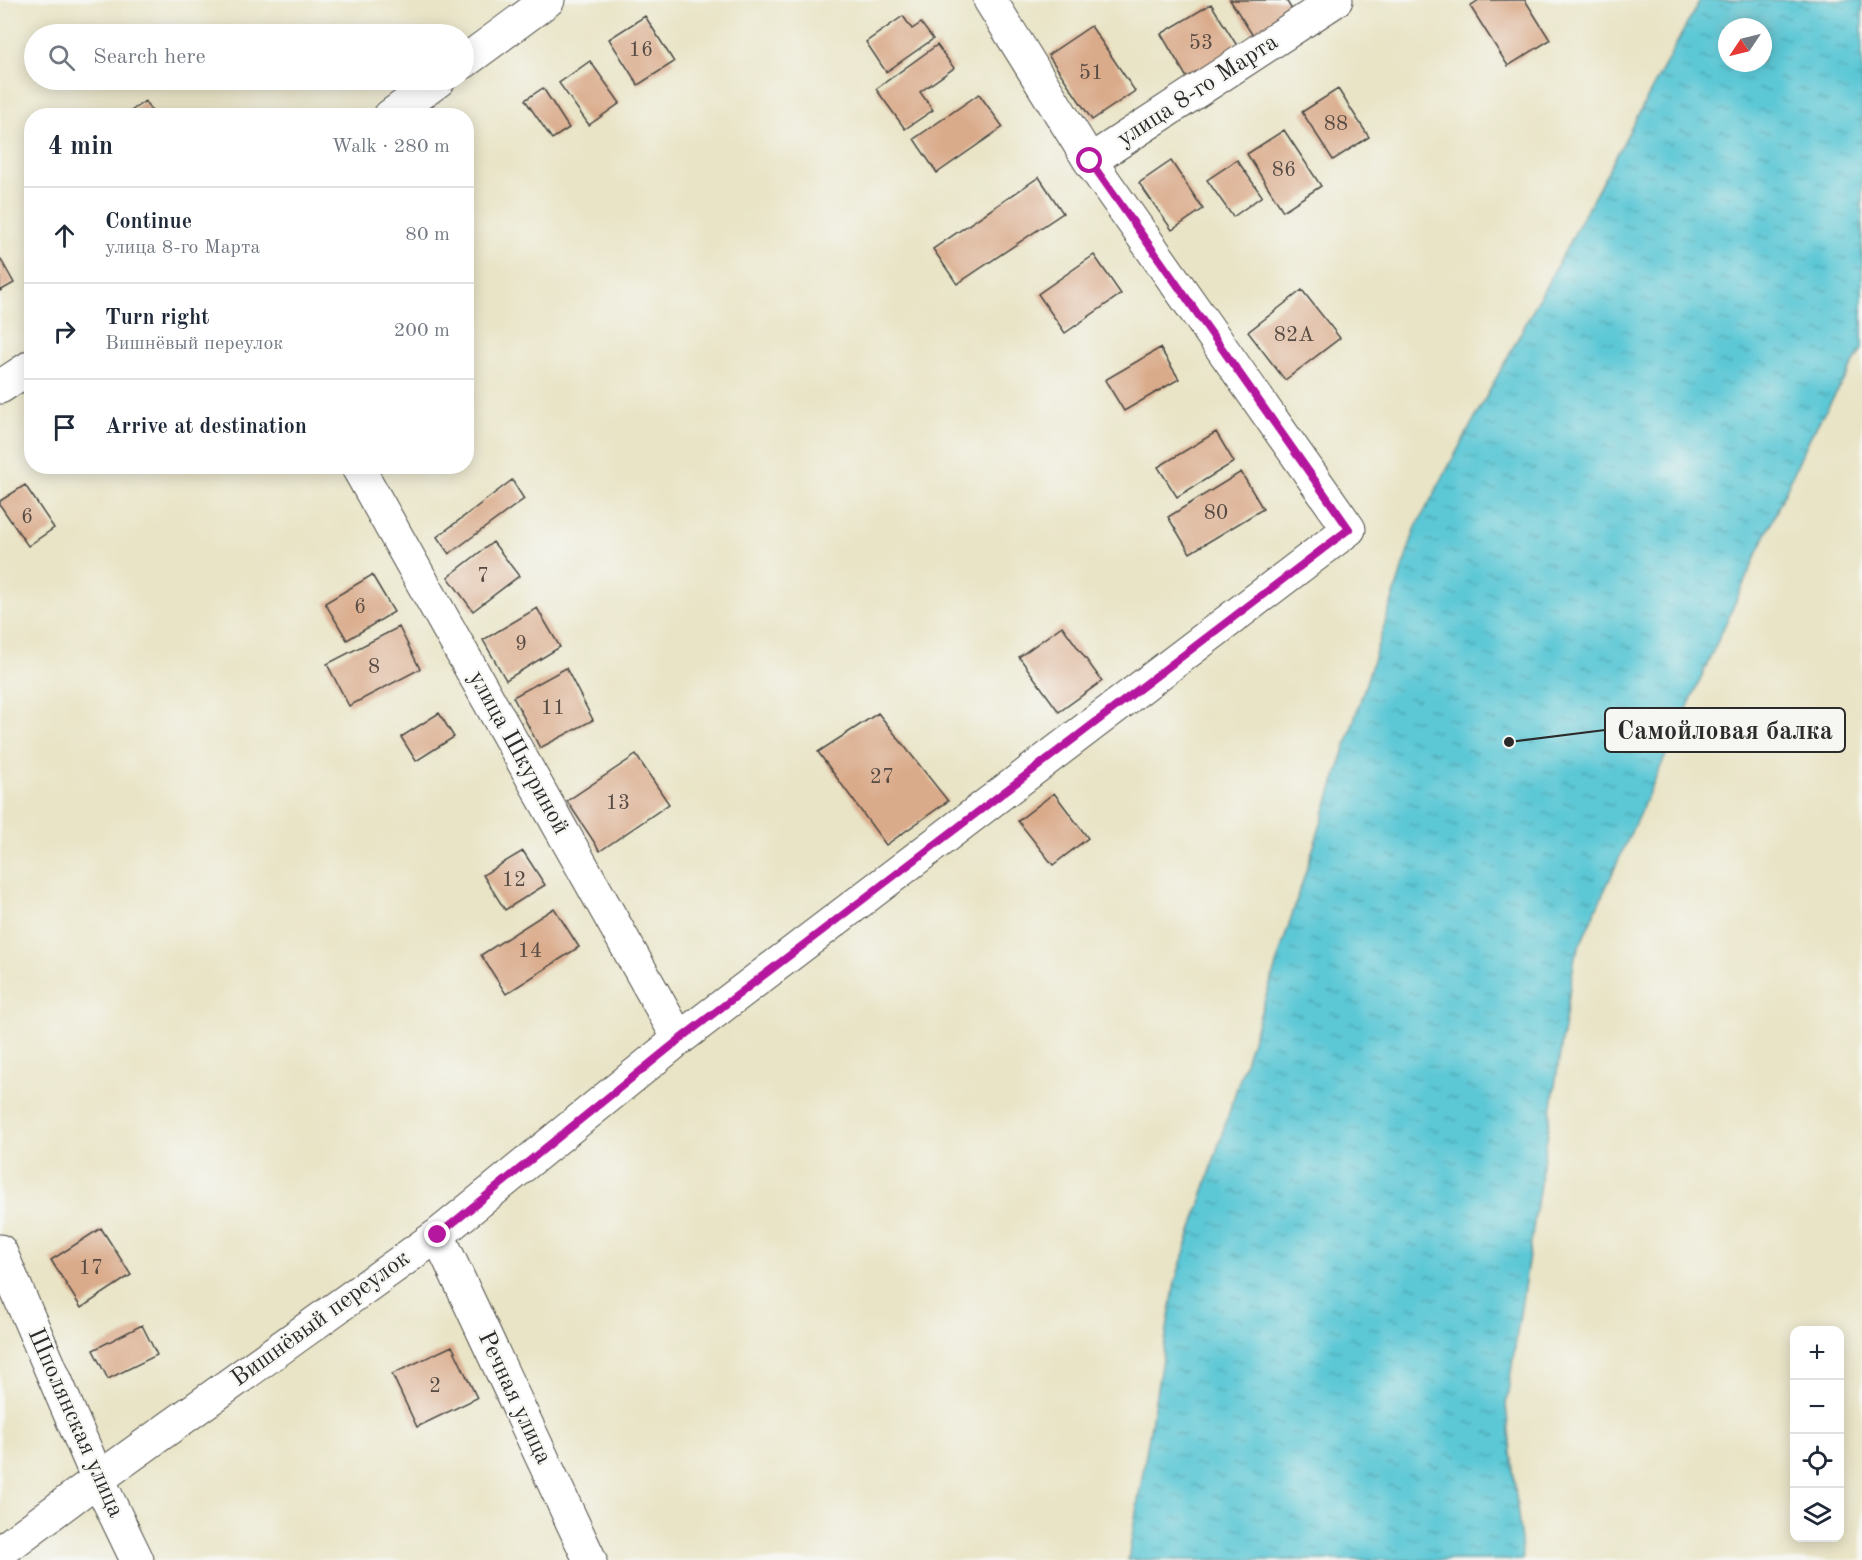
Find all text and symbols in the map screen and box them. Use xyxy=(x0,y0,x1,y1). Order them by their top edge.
north arrow xyxy=(1718,18,1772,72)
search box xyxy=(24,24,474,90)
street label: улица 8-го Марта xyxy=(1113,30,1283,152)
house number: 53 xyxy=(1189,33,1213,54)
house number: 16 xyxy=(629,40,653,61)
icon: search xyxy=(45,41,78,74)
text: Search here xyxy=(93,46,206,68)
house number: 51 xyxy=(1079,63,1103,84)
house number: 88 xyxy=(1324,114,1348,135)
text: 4 min xyxy=(48,134,113,160)
text: Walk · 280 m xyxy=(331,137,450,157)
route start xyxy=(1076,147,1102,173)
house number: 86 xyxy=(1272,160,1296,181)
text: Continue xyxy=(105,211,192,233)
icon: ahead xyxy=(48,219,81,252)
text: 80 m xyxy=(405,225,450,245)
text: улица 8-го Марта xyxy=(105,238,260,258)
text: Turn right xyxy=(105,307,209,329)
icon: right xyxy=(48,315,81,348)
text: 200 m xyxy=(394,321,450,341)
house number: 82А xyxy=(1274,325,1314,346)
text: Вишнёвый переулок xyxy=(105,334,283,354)
icon: arrive xyxy=(48,411,81,444)
text: Arrive at destination xyxy=(105,416,307,438)
house number: 80 xyxy=(1204,503,1228,524)
house number: 6 xyxy=(21,507,33,528)
house number: 7 xyxy=(477,566,489,587)
house number: 6 xyxy=(354,597,366,618)
house number: 9 xyxy=(515,634,527,655)
house number: 8 xyxy=(368,657,380,678)
street label: улица Шкуриной xyxy=(463,667,573,839)
house number: 11 xyxy=(541,698,565,719)
callout: Самойловая балка xyxy=(1605,708,1845,752)
text: Самойловая балка xyxy=(1617,719,1833,745)
house number: 27 xyxy=(870,767,894,788)
house number: 13 xyxy=(606,793,630,814)
house number: 12 xyxy=(502,870,526,891)
house number: 14 xyxy=(518,941,542,962)
route end xyxy=(424,1221,450,1247)
street label: Вишнёвый переулок xyxy=(227,1246,415,1392)
house number: 17 xyxy=(79,1258,103,1279)
street label: Шполянская улица xyxy=(23,1325,128,1521)
map controls xyxy=(1790,1326,1844,1542)
button: + xyxy=(1790,1326,1844,1380)
street label: Речная улица xyxy=(473,1328,555,1468)
house number: 2 xyxy=(429,1376,441,1397)
button: − xyxy=(1790,1380,1844,1434)
button: locate xyxy=(1790,1434,1844,1488)
button: layers xyxy=(1790,1488,1844,1542)

